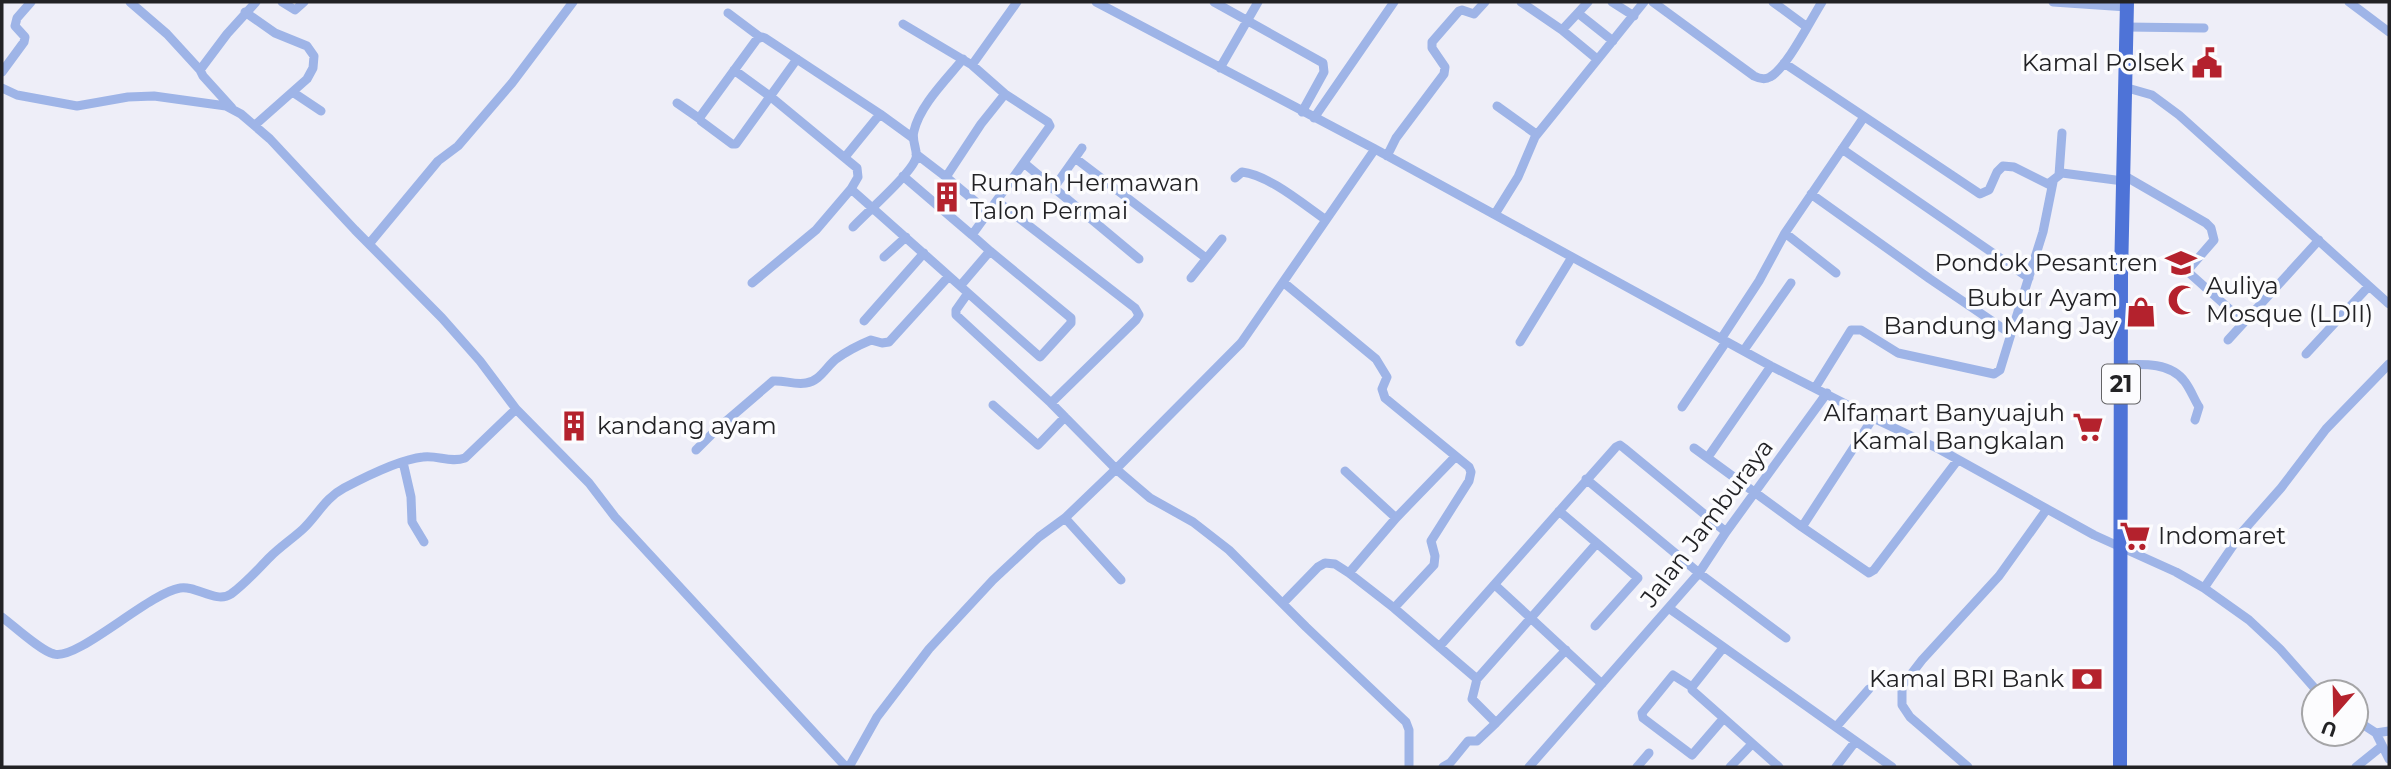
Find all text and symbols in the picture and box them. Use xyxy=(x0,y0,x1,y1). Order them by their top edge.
public building icon: Kamal Polsek xyxy=(2190,46,2224,80)
place label: Kamal Polsek xyxy=(2022,48,2185,77)
place label: Rumah Hermawan Talon Permai xyxy=(970,168,1199,225)
building icon: Rumah Hermawan Talon Permai xyxy=(930,180,964,214)
school or university icon: Pondok Pesantren xyxy=(2164,246,2198,280)
place label: Pondok Pesantren xyxy=(1935,248,2158,277)
place label: Auliya Mosque (LDII) xyxy=(2206,271,2373,328)
place label: Bubur Ayam Bandung Mang Jay xyxy=(1883,283,2118,340)
mosque icon: Auliya Mosque (LDII) xyxy=(2166,283,2200,317)
shop icon: Bubur Ayam Bandung Mang Jay xyxy=(2124,295,2158,329)
road number: 21 xyxy=(2102,364,2140,404)
place label: Alfamart Banyuajuh Kamal Bangkalan xyxy=(1823,398,2065,455)
building icon: kandang ayam xyxy=(557,409,591,443)
supermarket icon: Alfamart Banyuajuh Kamal Bangkalan xyxy=(2071,410,2105,444)
place label: kandang ayam xyxy=(597,411,777,440)
street label: Jalan Jamburaya xyxy=(1634,433,1779,613)
supermarket icon: Indomaret xyxy=(2118,519,2152,553)
place label: Indomaret xyxy=(2158,521,2286,550)
bank icon: Kamal BRI Bank xyxy=(2070,662,2104,696)
place label: Kamal BRI Bank xyxy=(1869,664,2065,693)
north arrow xyxy=(2300,678,2370,748)
text: U xyxy=(2318,715,2340,742)

